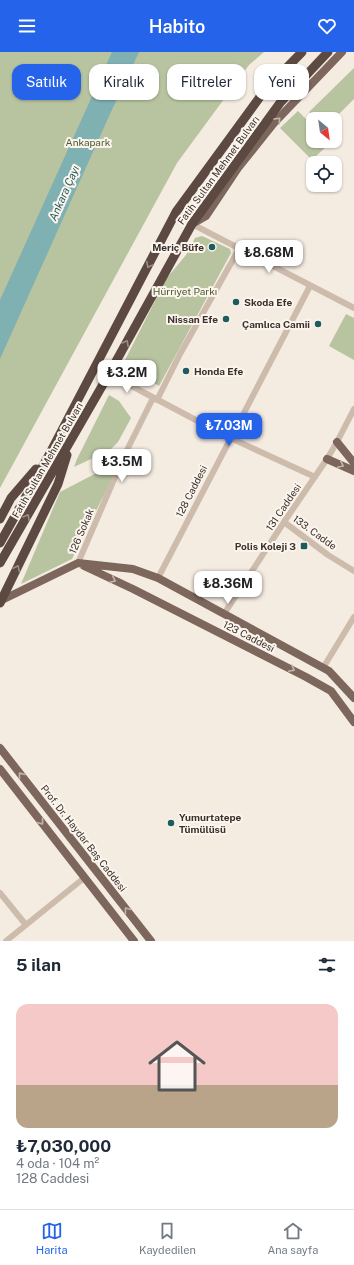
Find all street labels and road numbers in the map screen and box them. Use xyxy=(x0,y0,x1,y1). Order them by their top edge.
street label: Fatih Sultan Mehmet Bulvarı xyxy=(175,113,261,227)
street label: Fatih Sultan Mehmet Bulvarı xyxy=(9,400,85,520)
street label: 128 Caddesi xyxy=(173,463,209,519)
street label: 131 Caddesi xyxy=(263,481,303,533)
street label: 126 Sokak xyxy=(66,506,96,555)
street label: 133. Cadde xyxy=(291,512,339,552)
street label: 123 Caddesi xyxy=(221,618,277,654)
street label: Prof. Dr. Haydar Baş Caddesi xyxy=(39,782,129,894)

